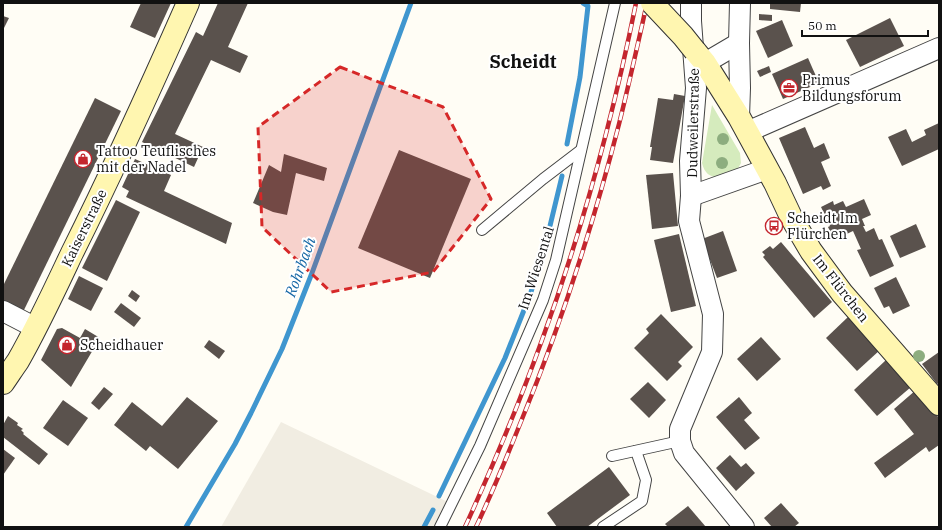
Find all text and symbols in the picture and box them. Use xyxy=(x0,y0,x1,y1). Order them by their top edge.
scale bar xyxy=(802,12,928,38)
text: 50 m xyxy=(808,18,837,33)
district label: Scheidt xyxy=(490,50,557,73)
street label: Dudweilerstraße xyxy=(683,68,703,178)
place label: Primus Bildungsforum xyxy=(802,71,902,105)
office icon: Primus Bildungsforum xyxy=(779,78,799,98)
place label: Tattoo Teuflisches mit der Nadel xyxy=(96,142,216,176)
shop icon: Tattoo Teuflisches mit der Nadel xyxy=(73,149,93,169)
street label: Kaiserstraße xyxy=(57,186,111,270)
place label: Scheidt Im Flürchen xyxy=(787,209,858,243)
bus stop icon: Scheidt Im Flürchen xyxy=(764,216,784,236)
street label: Im Wiesental xyxy=(514,224,558,312)
water label: Rohrbach xyxy=(280,234,320,300)
street label: Im Flürchen xyxy=(809,250,873,326)
shop icon: Scheidhauer xyxy=(57,335,77,355)
place label: Scheidhauer xyxy=(80,336,164,354)

